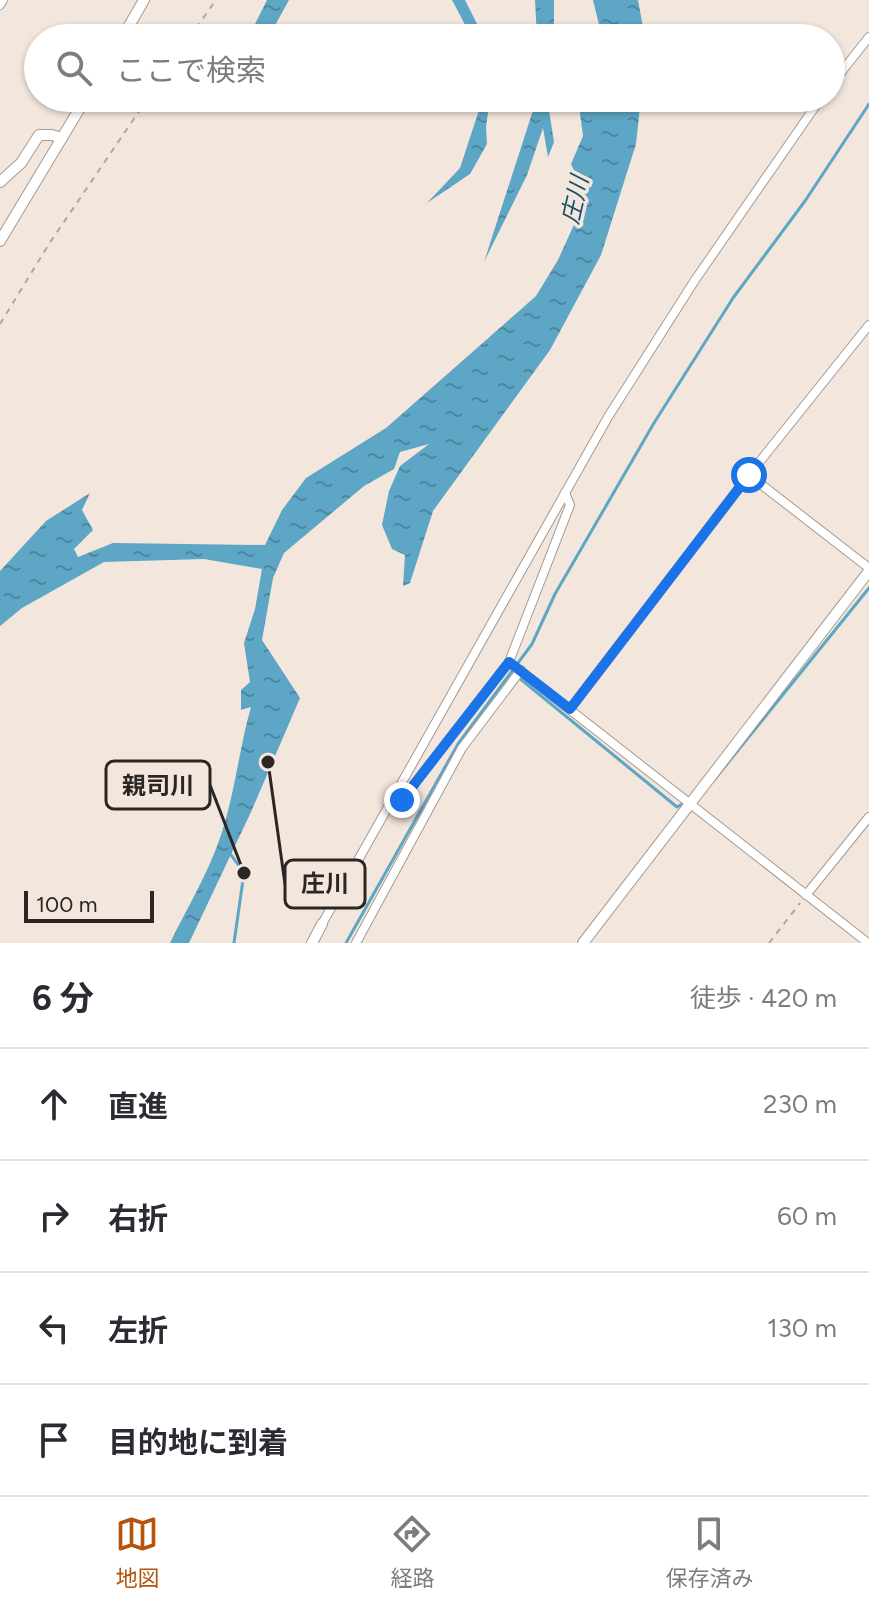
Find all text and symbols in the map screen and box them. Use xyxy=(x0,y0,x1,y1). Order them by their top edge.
search box xyxy=(24,24,845,112)
icon: search xyxy=(52,46,96,90)
text: ここで検索 xyxy=(116,52,266,89)
water label: 庄川 xyxy=(555,170,595,227)
route start xyxy=(731,457,767,493)
callout: 親司川 xyxy=(106,761,210,809)
text: 親司川 xyxy=(122,771,194,800)
route end xyxy=(384,782,420,818)
callout: 庄川 xyxy=(285,860,365,908)
text: 庄川 xyxy=(301,869,349,898)
scale bar xyxy=(24,887,154,923)
text: 100 m xyxy=(36,891,97,918)
text: 6 分 xyxy=(32,978,94,1019)
text: 徒歩 · 420 m xyxy=(690,982,837,1014)
icon: ahead xyxy=(32,1082,76,1126)
text: 直進 xyxy=(108,1088,168,1125)
text: 230 m xyxy=(763,1088,837,1120)
icon: right xyxy=(32,1194,76,1238)
text: 右折 xyxy=(108,1200,168,1237)
text: 60 m xyxy=(777,1200,837,1232)
icon: left xyxy=(32,1306,76,1350)
text: 左折 xyxy=(108,1312,168,1349)
text: 130 m xyxy=(767,1312,837,1344)
icon: arrive xyxy=(32,1418,76,1462)
text: 目的地に到着 xyxy=(108,1424,288,1461)
tab: 地図 xyxy=(115,1512,160,1592)
tab: 経路 xyxy=(390,1512,435,1592)
tab: 保存済み xyxy=(665,1512,754,1592)

